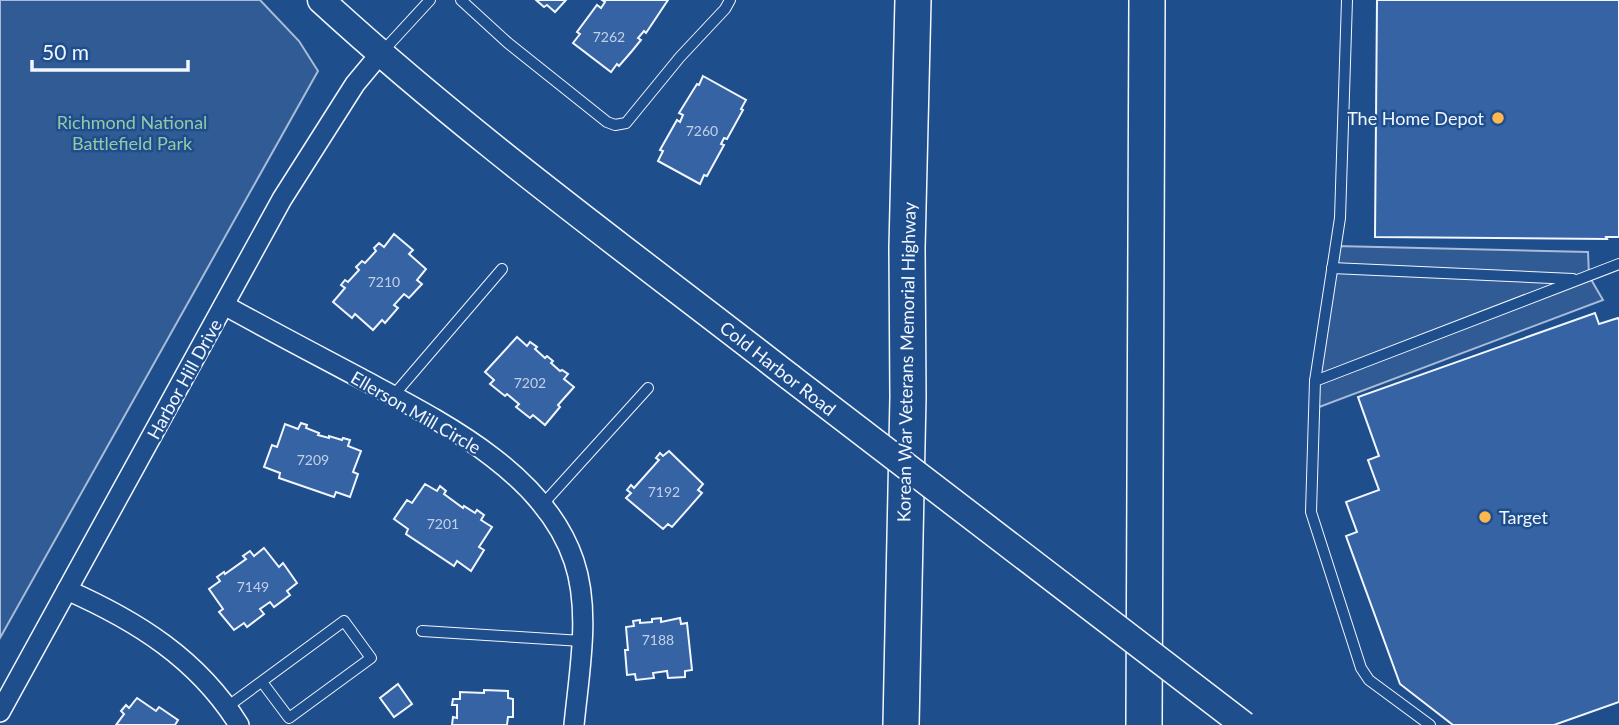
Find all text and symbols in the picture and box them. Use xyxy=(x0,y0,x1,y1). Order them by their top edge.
scale bar xyxy=(32,28,187,72)
house number: 7262 xyxy=(593,28,625,45)
text: 50 m xyxy=(42,39,89,64)
place label: The Home Depot xyxy=(1347,107,1485,129)
marker: The Home Depot xyxy=(1490,110,1506,126)
park label: Richmond National Battlefield Park xyxy=(57,111,207,154)
house number: 7260 xyxy=(686,122,718,139)
street label: Korean War Veterans Memorial Highway xyxy=(892,201,920,522)
house number: 7210 xyxy=(368,273,400,290)
street label: Harbor Hill Drive xyxy=(142,315,226,443)
street label: Cold Harbor Road xyxy=(716,316,840,420)
street label: Ellerson Mill Circle xyxy=(347,366,485,458)
house number: 7202 xyxy=(514,374,546,391)
house number: 7209 xyxy=(297,451,329,468)
house number: 7192 xyxy=(648,483,680,500)
place label: Target xyxy=(1499,506,1549,528)
marker: Target xyxy=(1477,509,1493,525)
house number: 7201 xyxy=(427,515,459,532)
house number: 7149 xyxy=(237,578,269,595)
house number: 7188 xyxy=(642,631,674,648)

